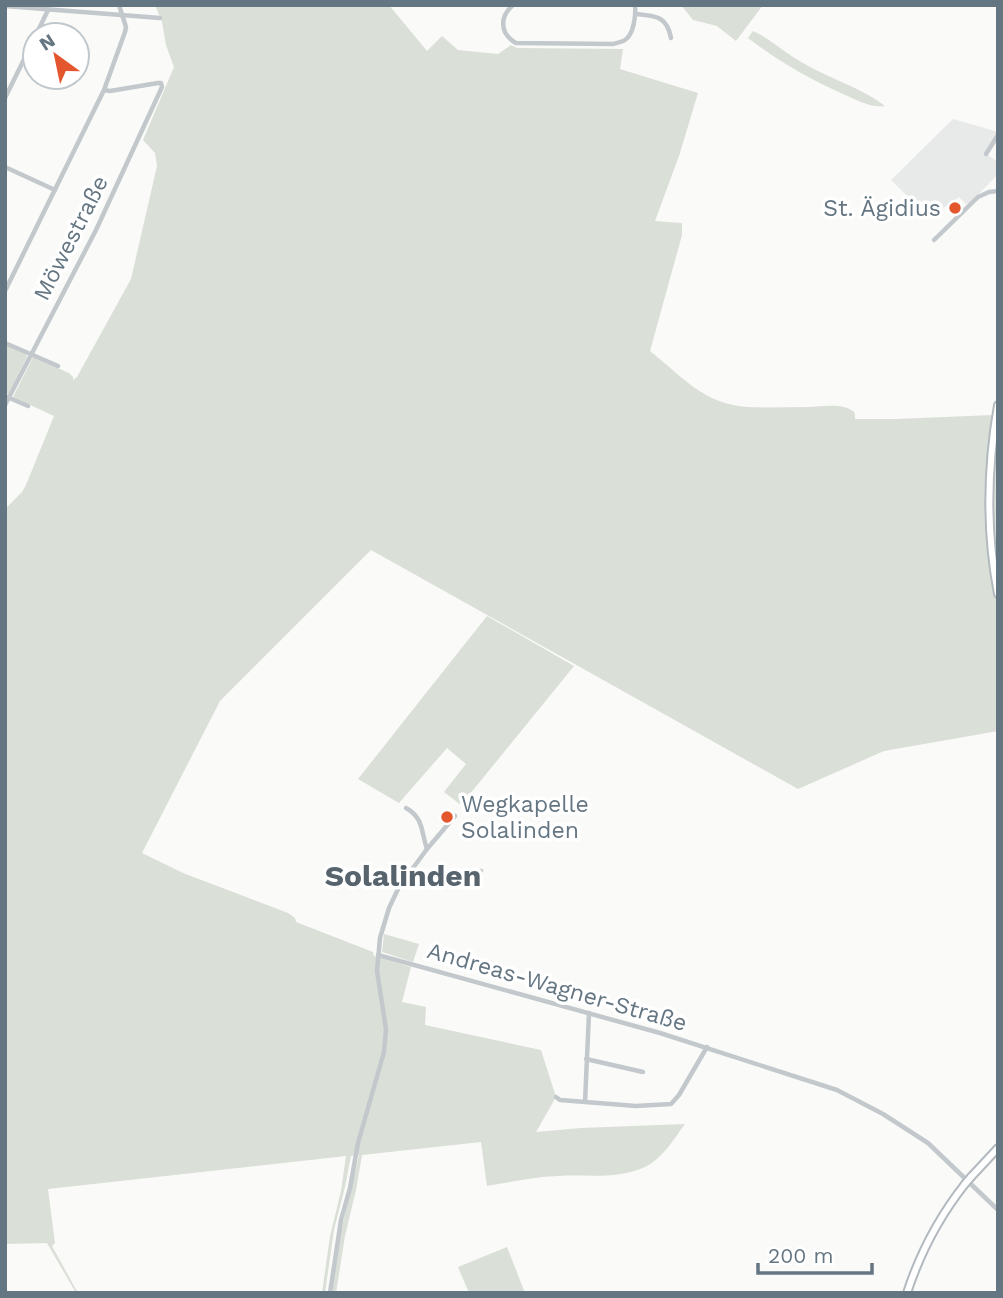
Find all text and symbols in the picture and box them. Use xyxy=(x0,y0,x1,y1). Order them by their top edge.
north arrow xyxy=(21,21,91,91)
text: N xyxy=(35,29,59,56)
street label: Möwestraße xyxy=(28,171,114,305)
place label: St. Ägidius xyxy=(823,195,941,222)
marker: St. Ägidius xyxy=(947,200,963,216)
place label: Wegkapelle Solalinden xyxy=(461,791,589,844)
marker: Wegkapelle Solalinden xyxy=(439,809,455,825)
district label: Solalinden xyxy=(325,858,481,893)
street label: Andreas-Wagner-Straße xyxy=(424,937,690,1037)
scale bar xyxy=(758,1232,872,1276)
text: 200 m xyxy=(768,1243,834,1268)

